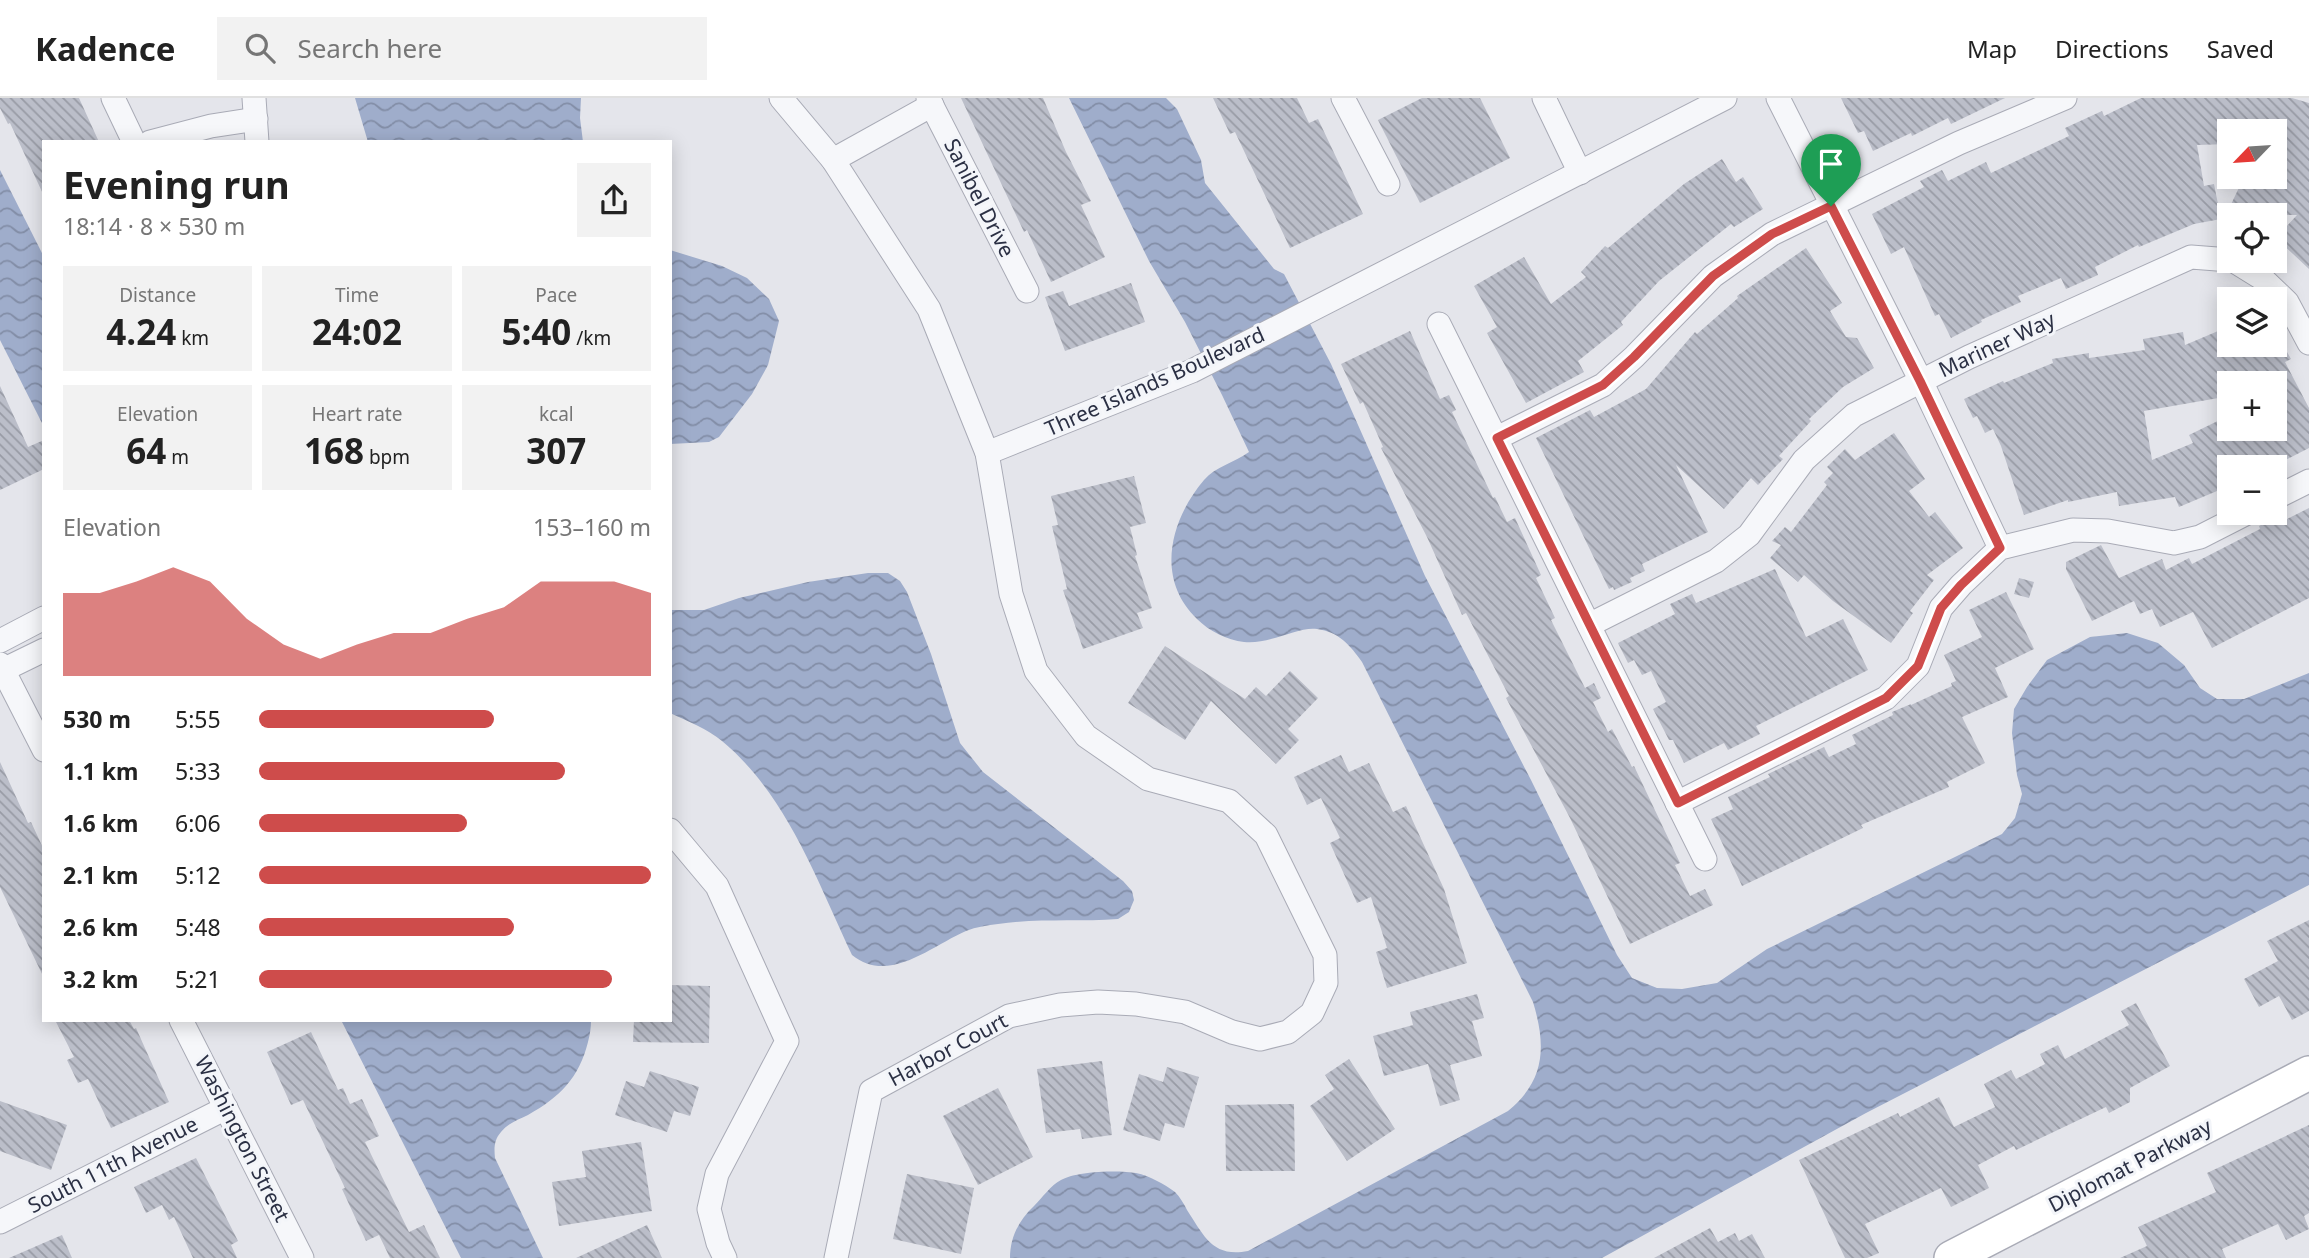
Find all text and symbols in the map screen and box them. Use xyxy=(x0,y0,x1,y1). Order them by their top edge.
search box xyxy=(217,17,707,80)
text: Kadence xyxy=(35,26,175,71)
icon: search xyxy=(241,29,279,67)
text: Search here xyxy=(297,30,442,66)
text: Map xyxy=(1967,32,2017,65)
text: Directions xyxy=(2055,32,2169,65)
text: Saved xyxy=(2207,32,2274,65)
north arrow xyxy=(2217,119,2287,189)
map controls xyxy=(2217,119,2287,525)
street label: Sanibel Drive xyxy=(938,134,1022,261)
pin xyxy=(1801,134,1861,206)
icon: arrive xyxy=(1812,145,1850,183)
text: Evening run xyxy=(63,158,290,210)
button: share xyxy=(577,163,651,237)
button: locate xyxy=(2217,203,2287,273)
text: 18:14 · 8 × 530 m xyxy=(63,210,245,242)
text: Distance xyxy=(119,282,196,308)
text: Time xyxy=(335,282,379,308)
text: Pace xyxy=(535,282,577,308)
button: layers xyxy=(2217,287,2287,357)
street label: Mariner Way xyxy=(1934,305,2060,383)
text: 4.24 xyxy=(106,308,176,355)
text: 24:02 xyxy=(312,308,402,355)
text: 5:40 xyxy=(501,308,571,355)
street label: Three Islands Boulevard xyxy=(1040,320,1269,442)
text: km xyxy=(176,325,209,351)
text: /km xyxy=(571,325,611,351)
button: + xyxy=(2217,371,2287,441)
text: Elevation xyxy=(117,401,198,427)
text: Heart rate xyxy=(312,401,402,427)
text: kcal xyxy=(539,401,574,427)
text: 64 xyxy=(126,427,166,474)
text: 168 xyxy=(304,427,364,474)
text: 307 xyxy=(526,427,586,474)
text: m xyxy=(166,444,189,470)
text: bpm xyxy=(364,444,410,470)
button: − xyxy=(2217,455,2287,525)
text: Elevation xyxy=(63,511,161,543)
text: 153–160 m xyxy=(533,511,651,543)
text: 530 m xyxy=(63,703,131,735)
text: 5:55 xyxy=(175,703,221,735)
text: 1.1 km xyxy=(63,755,138,787)
text: 5:33 xyxy=(175,755,221,787)
text: 1.6 km xyxy=(63,807,138,839)
text: 6:06 xyxy=(175,807,221,839)
text: 2.1 km xyxy=(63,859,138,891)
text: 5:12 xyxy=(175,859,221,891)
text: 2.6 km xyxy=(63,911,138,943)
text: 5:48 xyxy=(175,911,221,943)
text: 3.2 km xyxy=(63,963,138,995)
text: 5:21 xyxy=(175,963,221,995)
street label: Harbor Court xyxy=(883,1006,1012,1092)
street label: Washington Street xyxy=(189,1051,297,1227)
street label: South 11th Avenue xyxy=(23,1109,202,1219)
street label: Diplomat Parkway xyxy=(2043,1112,2216,1218)

